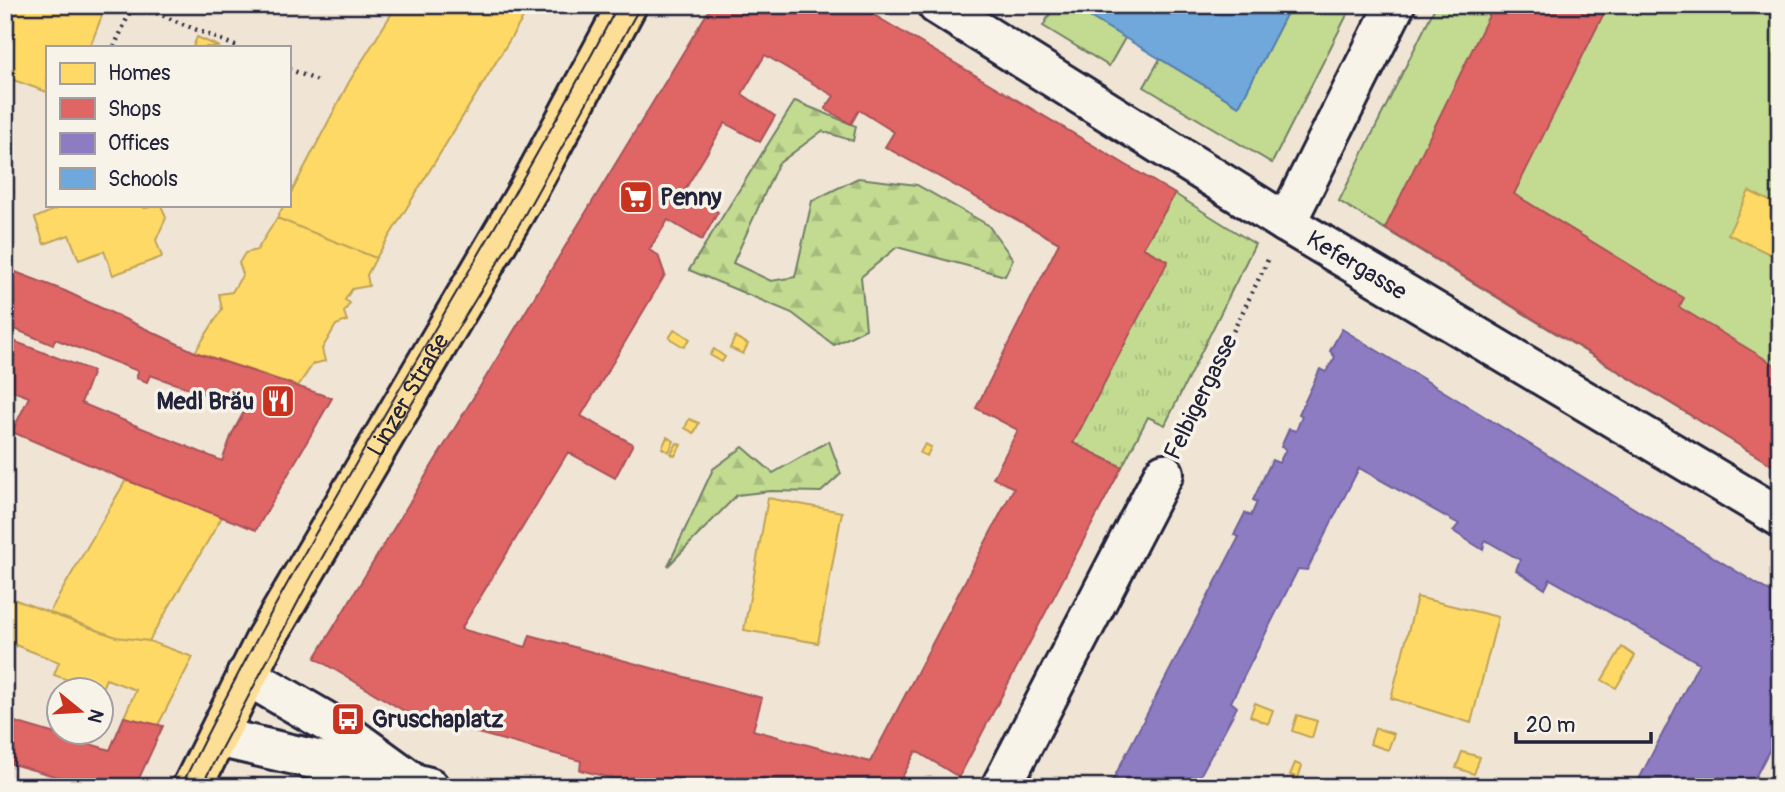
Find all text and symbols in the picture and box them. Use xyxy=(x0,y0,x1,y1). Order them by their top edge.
legend xyxy=(46,46,290,206)
text: Homes xyxy=(108,60,171,87)
text: Shops xyxy=(108,96,161,123)
text: Offices xyxy=(108,130,170,157)
text: Schools xyxy=(108,166,178,193)
supermarket icon: Penny xyxy=(617,178,655,216)
place label: Penny xyxy=(660,183,722,212)
street label: Kefergasse xyxy=(1302,224,1412,306)
street label: Linzer Straße xyxy=(361,328,456,462)
street label: Felbigergasse xyxy=(1158,329,1244,465)
restaurant icon: Medl Bräu xyxy=(259,382,297,420)
place label: Medl Bräu xyxy=(157,387,254,416)
north arrow xyxy=(46,676,116,746)
bus stop icon: Gruschaplatz xyxy=(329,700,367,738)
scale bar xyxy=(1516,701,1650,745)
place label: Gruschaplatz xyxy=(372,705,504,734)
text: N xyxy=(82,706,109,726)
text: 20 m xyxy=(1526,712,1575,739)

